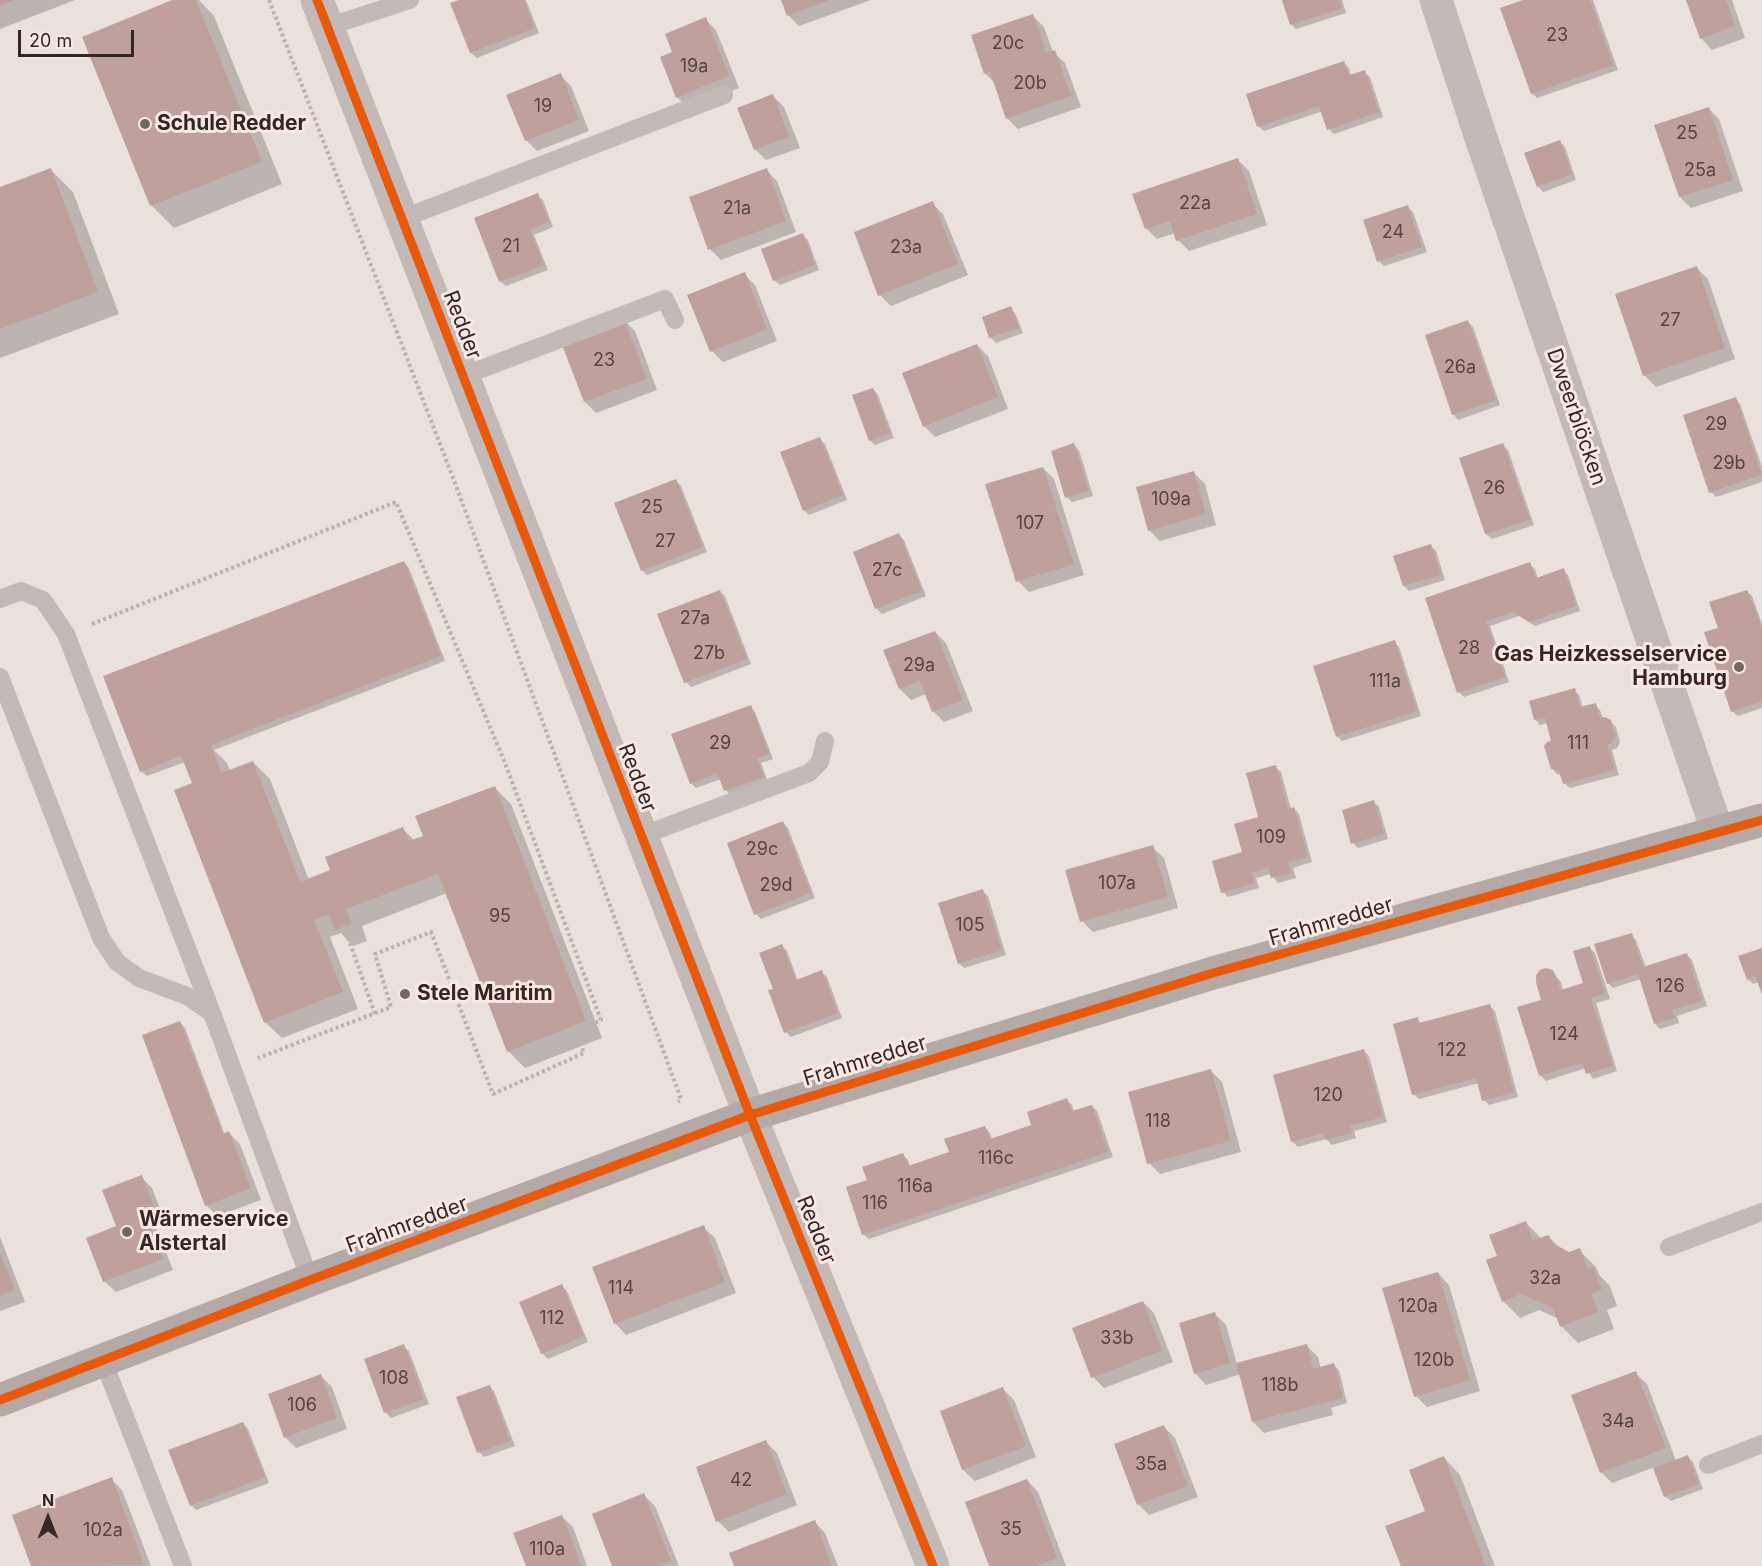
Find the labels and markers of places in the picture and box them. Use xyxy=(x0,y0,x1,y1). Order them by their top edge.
place label: Schule Redder xyxy=(157,111,306,137)
marker: Schule Redder xyxy=(138,117,152,131)
place label: Gas Heizkesselservice Hamburg xyxy=(1494,642,1727,692)
marker: Gas Heizkesselservice Hamburg xyxy=(1732,660,1746,674)
place label: Stele Maritim xyxy=(417,981,553,1007)
marker: Stele Maritim xyxy=(398,987,412,1001)
place label: Wärmeservice Alstertal xyxy=(139,1207,288,1257)
marker: Wärmeservice Alstertal xyxy=(120,1225,134,1239)

